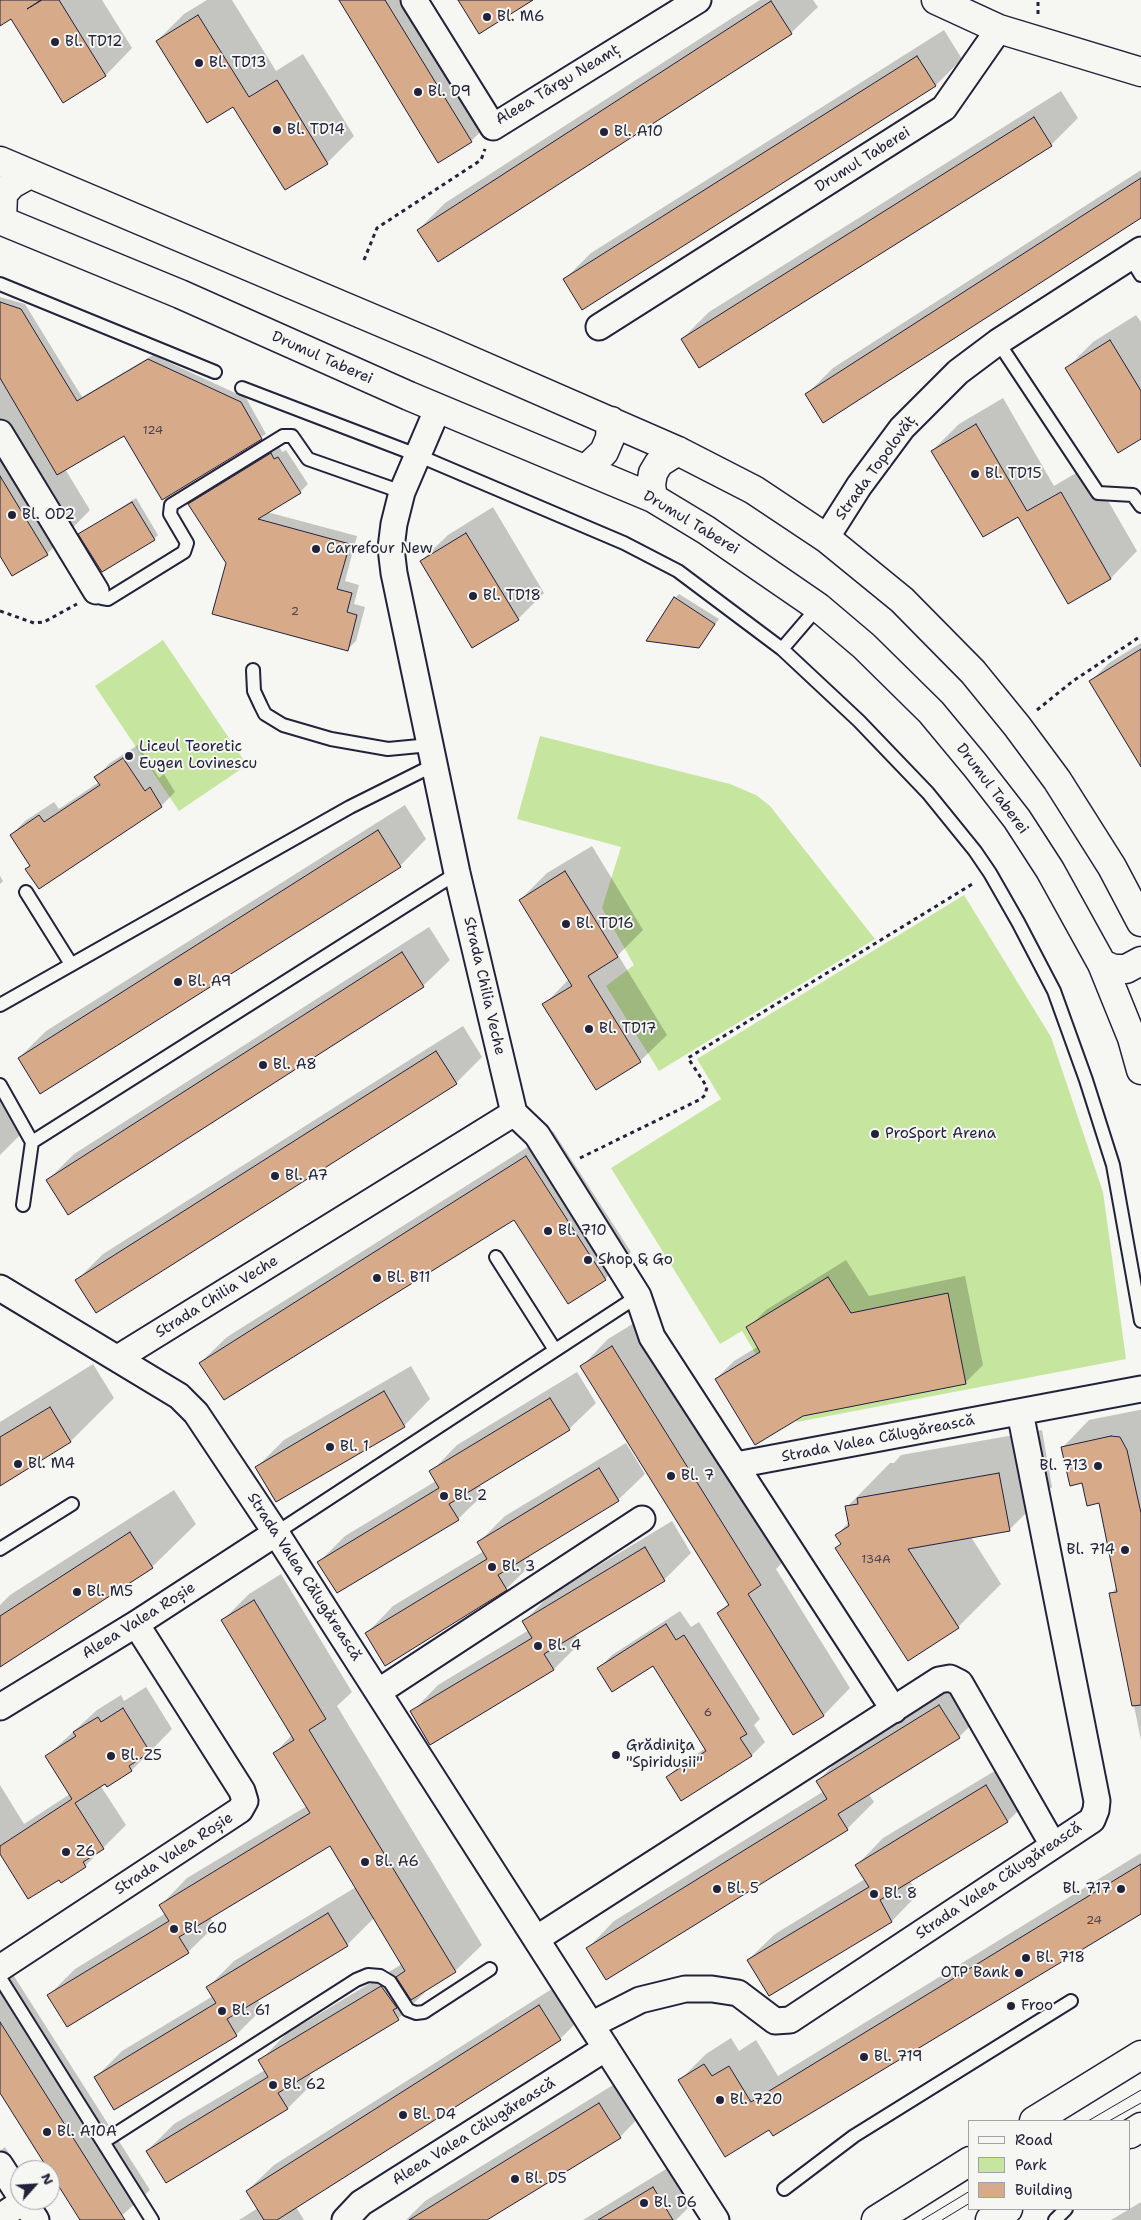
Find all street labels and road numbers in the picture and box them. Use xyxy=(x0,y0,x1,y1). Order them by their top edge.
street label: Aleea Târgu Neamț xyxy=(493,41,623,129)
street label: Drumul Taberei xyxy=(812,124,914,196)
street label: Drumul Taberei xyxy=(269,328,375,388)
street label: Strada Topolovăț xyxy=(832,412,920,524)
street label: Drumul Taberei xyxy=(640,487,742,559)
street label: Drumul Taberei xyxy=(952,740,1032,838)
street label: Strada Chilia Veche xyxy=(459,915,509,1057)
street label: Strada Chilia Veche xyxy=(152,1252,282,1342)
street label: Strada Valea Călugărească xyxy=(780,1411,976,1467)
street label: Strada Valea Călugărească xyxy=(243,1490,365,1664)
street label: Aleea Valea Roșie xyxy=(79,1579,199,1663)
street label: Strada Valea Roșie xyxy=(111,1809,237,1899)
street label: Strada Valea Călugărească xyxy=(913,1819,1085,1943)
street label: Aleea Valea Călugărească xyxy=(389,2074,559,2190)

